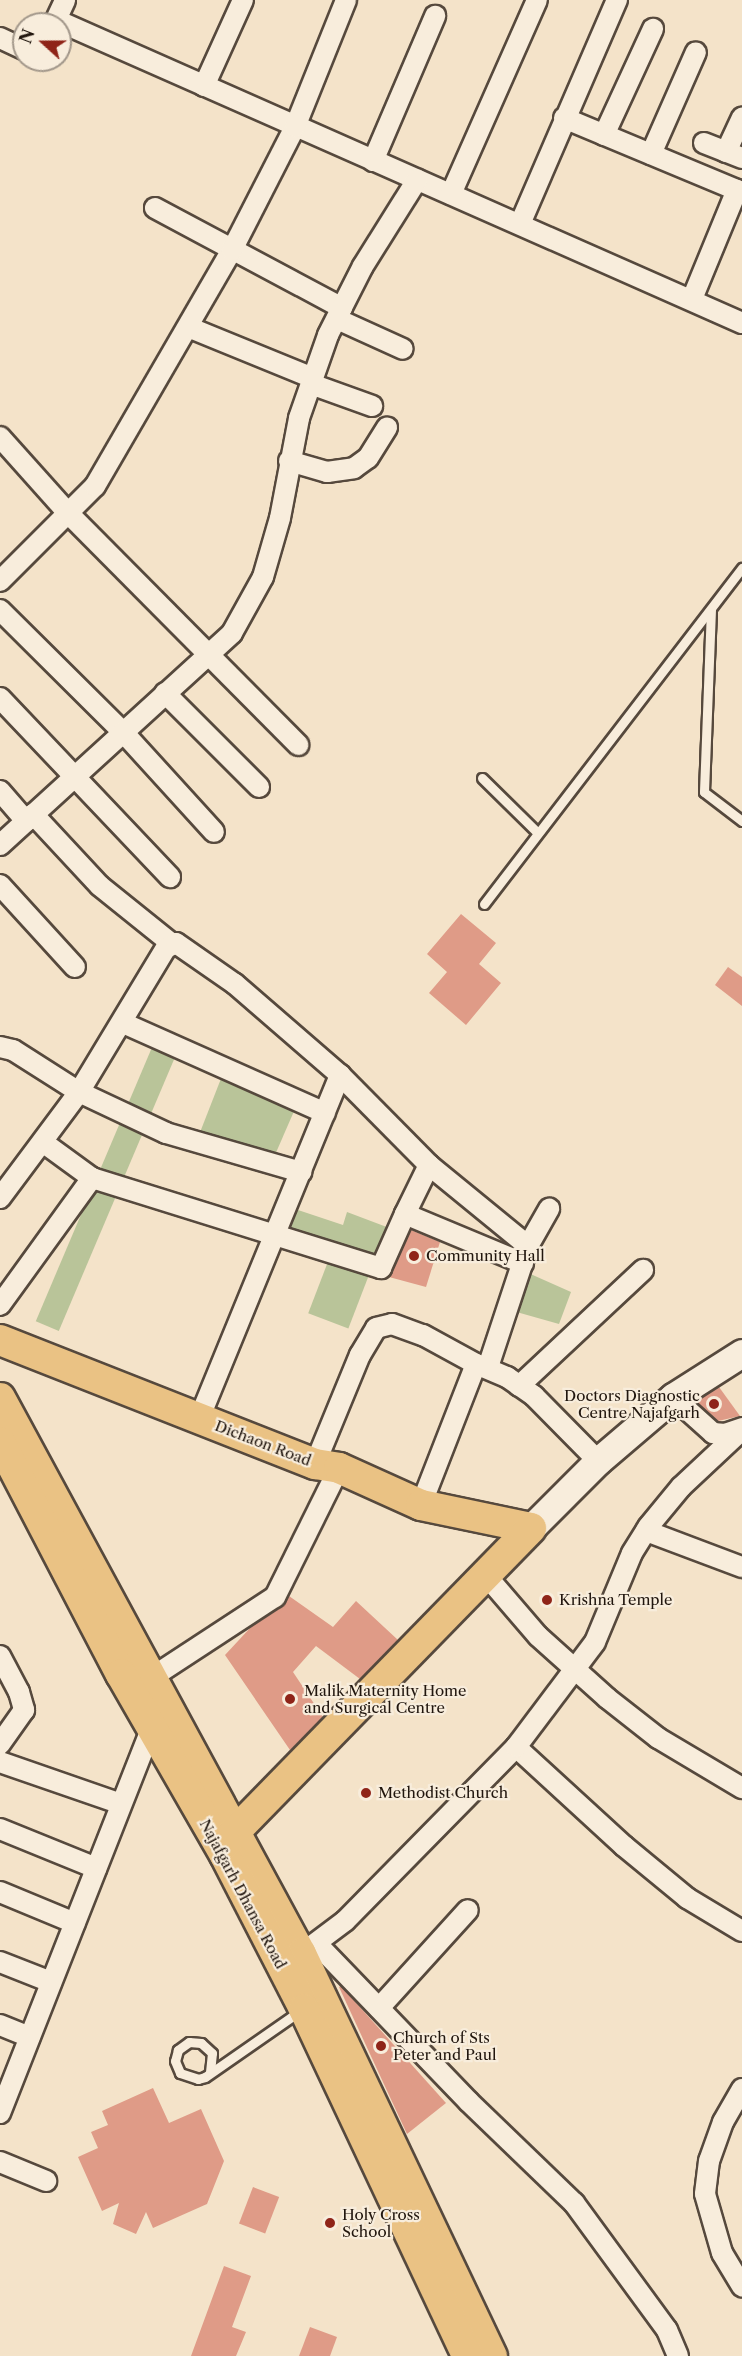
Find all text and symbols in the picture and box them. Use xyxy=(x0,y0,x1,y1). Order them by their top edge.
north arrow xyxy=(12,12,72,72)
text: N xyxy=(15,26,39,46)
place label: Community Hall xyxy=(426,1247,545,1265)
marker: Community Hall xyxy=(407,1249,421,1263)
place label: Doctors Diagnostic Centre Najafgarh xyxy=(564,1386,700,1421)
marker: Doctors Diagnostic Centre Najafgarh xyxy=(705,1395,723,1413)
street label: Dichaon Road xyxy=(212,1416,314,1470)
place label: Krishna Temple xyxy=(559,1591,673,1609)
marker: Krishna Temple xyxy=(540,1593,554,1607)
place label: Malik Maternity Home and Surgical Centre xyxy=(304,1681,467,1716)
marker: Malik Maternity Home and Surgical Centre xyxy=(281,1690,299,1708)
place label: Methodist Church xyxy=(378,1784,508,1802)
marker: Methodist Church xyxy=(359,1786,373,1800)
street label: Najafgarh Dhansa Road xyxy=(196,1816,290,1972)
place label: Church of Sts Peter and Paul xyxy=(393,2028,497,2063)
marker: Church of Sts Peter and Paul xyxy=(374,2039,388,2053)
place label: Holy Cross School xyxy=(342,2205,420,2240)
marker: Holy Cross School xyxy=(323,2216,337,2230)

